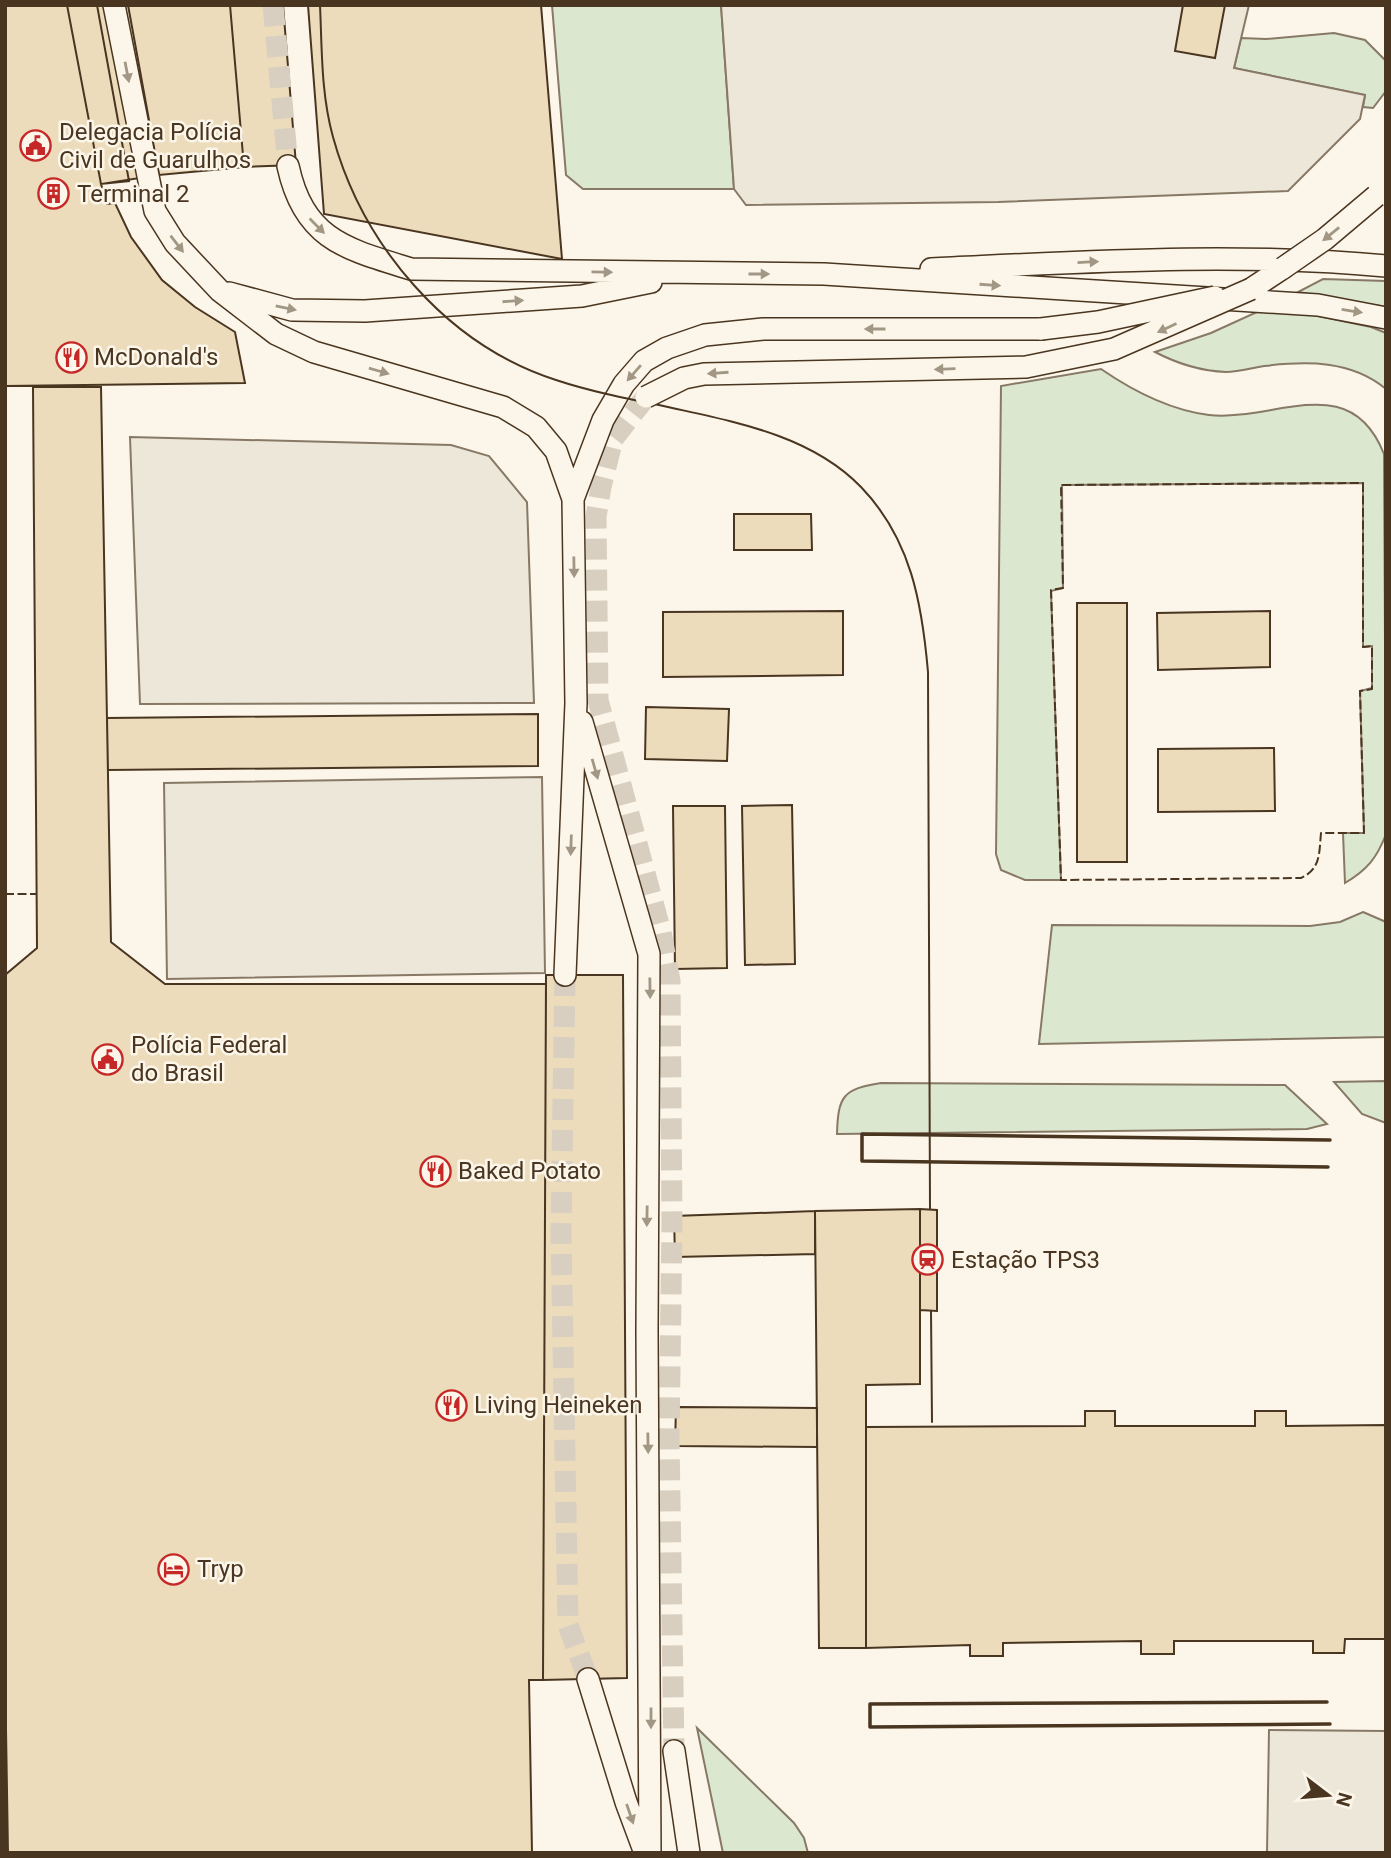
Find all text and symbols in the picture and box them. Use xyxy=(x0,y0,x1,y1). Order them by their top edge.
one-way arrow xyxy=(122,61,133,83)
place label: Delegacia Polícia Civil de Guarulhos xyxy=(59,118,251,174)
public building icon: Delegacia Polícia Civil de Guarulhos xyxy=(19,129,53,163)
building icon: Terminal 2 xyxy=(37,177,71,211)
place label: Terminal 2 xyxy=(77,180,190,208)
one-way arrow xyxy=(308,218,325,235)
one-way arrow xyxy=(1322,226,1340,241)
one-way arrow xyxy=(169,234,184,252)
one-way arrow xyxy=(1077,256,1099,267)
one-way arrow xyxy=(591,266,613,278)
one-way arrow xyxy=(749,268,771,279)
one-way arrow xyxy=(979,279,1001,290)
one-way arrow xyxy=(502,295,524,306)
one-way arrow xyxy=(275,303,297,314)
one-way arrow xyxy=(1341,306,1363,317)
one-way arrow xyxy=(1157,322,1177,334)
one-way arrow xyxy=(863,323,885,335)
restaurant icon: McDonald's xyxy=(54,340,88,374)
place label: McDonald's xyxy=(94,343,218,371)
one-way arrow xyxy=(934,363,956,375)
one-way arrow xyxy=(626,364,642,382)
one-way arrow xyxy=(369,366,390,376)
one-way arrow xyxy=(707,368,729,379)
one-way arrow xyxy=(568,556,580,578)
one-way arrow xyxy=(591,758,601,779)
one-way arrow xyxy=(566,834,577,856)
one-way arrow xyxy=(644,978,656,1000)
place label: Polícia Federal do Brasil xyxy=(131,1031,287,1087)
public building icon: Polícia Federal do Brasil xyxy=(91,1042,125,1076)
restaurant icon: Baked Potato xyxy=(418,1154,452,1188)
place label: Baked Potato xyxy=(458,1157,601,1185)
one-way arrow xyxy=(641,1205,653,1227)
station icon: Estação TPS3 xyxy=(911,1243,945,1277)
place label: Estação TPS3 xyxy=(951,1246,1100,1274)
restaurant icon: Living Heineken xyxy=(434,1388,468,1422)
place label: Living Heineken xyxy=(474,1391,642,1419)
one-way arrow xyxy=(642,1433,654,1455)
hotel icon: Tryp xyxy=(157,1552,191,1586)
place label: Tryp xyxy=(197,1555,244,1583)
one-way arrow xyxy=(645,1707,657,1729)
north arrow xyxy=(1293,1760,1363,1830)
text: N xyxy=(1331,1790,1357,1809)
one-way arrow xyxy=(625,1804,636,1825)

